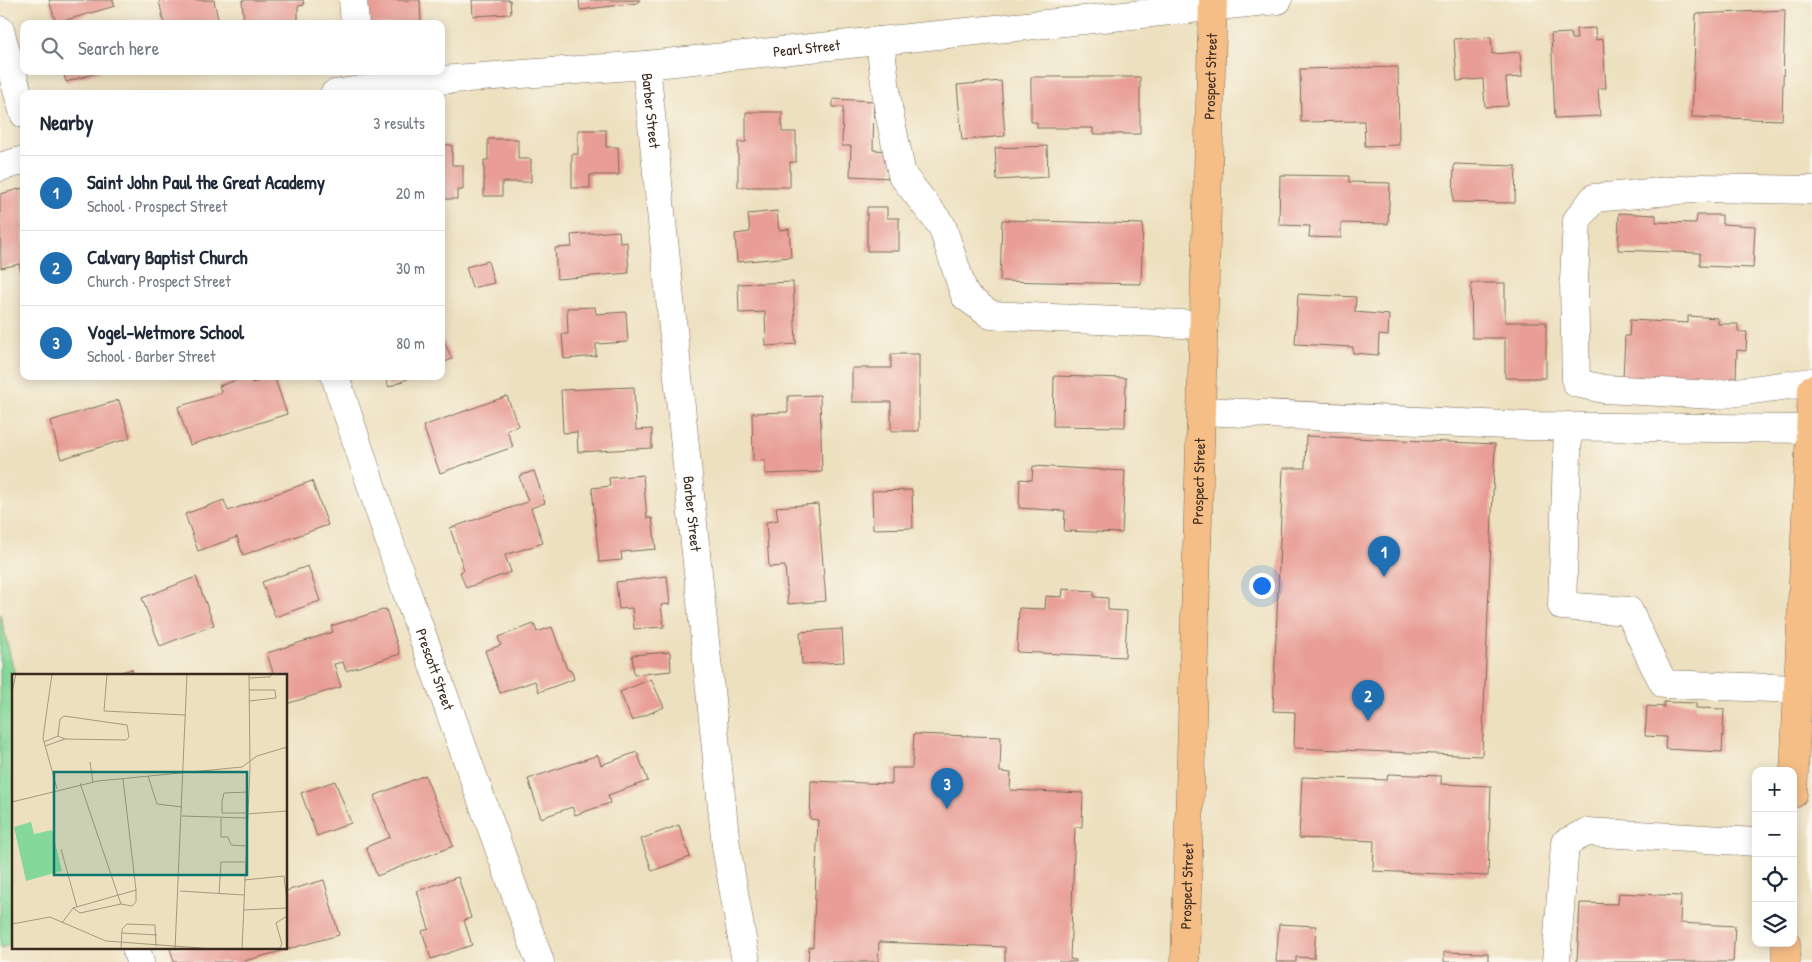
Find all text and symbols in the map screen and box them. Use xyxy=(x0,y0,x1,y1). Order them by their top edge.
search box xyxy=(20,20,445,75)
street label: Prospect Street xyxy=(1199,32,1222,120)
icon: search xyxy=(38,34,66,62)
street label: Pearl Street xyxy=(772,34,842,62)
text: Search here xyxy=(78,35,159,61)
street label: Barber Street xyxy=(637,72,666,150)
text: Nearby xyxy=(40,108,93,137)
text: 3 results xyxy=(373,112,425,134)
text: Saint John Paul the Great Academy xyxy=(87,169,325,195)
text: 1 xyxy=(53,182,59,204)
text: 20 m xyxy=(396,182,425,204)
text: School · Prospect Street xyxy=(87,195,227,217)
text: Calvary Baptist Church xyxy=(87,244,248,270)
text: 2 xyxy=(52,257,60,279)
text: 30 m xyxy=(396,257,425,279)
text: Church · Prospect Street xyxy=(87,270,231,292)
text: Vogel-Wetmore School xyxy=(87,319,244,345)
text: 3 xyxy=(52,332,60,354)
text: 80 m xyxy=(396,332,425,354)
text: School · Barber Street xyxy=(87,345,216,367)
street label: Prospect Street xyxy=(1187,437,1210,525)
street label: Barber Street xyxy=(678,475,707,553)
pin: 1 xyxy=(1368,536,1400,577)
your location xyxy=(1249,573,1275,599)
street label: Prescott Street xyxy=(411,626,460,714)
inset map xyxy=(12,674,288,950)
pin: 2 xyxy=(1352,680,1384,721)
map controls xyxy=(1752,767,1797,947)
button: + xyxy=(1752,767,1797,812)
pin: 3 xyxy=(931,768,963,809)
button: − xyxy=(1752,812,1797,857)
street label: Prospect Street xyxy=(1175,842,1198,930)
button: locate xyxy=(1752,857,1797,902)
button: layers xyxy=(1752,902,1797,947)

